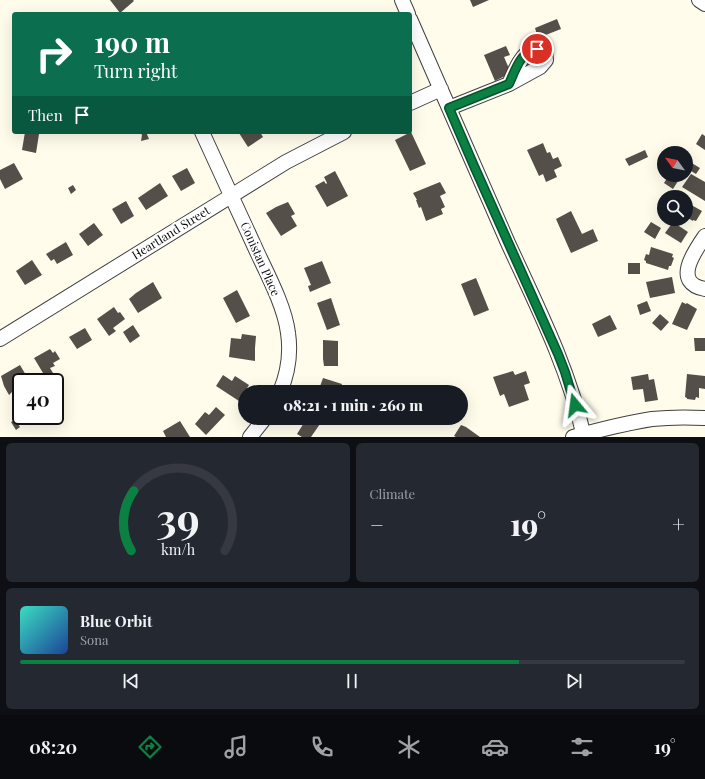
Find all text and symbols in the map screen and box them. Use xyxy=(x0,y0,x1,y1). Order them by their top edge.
text: 190 m xyxy=(94,23,170,60)
icon: right xyxy=(28,28,80,80)
pin xyxy=(520,32,554,66)
icon: arrive xyxy=(526,38,548,60)
text: Turn right xyxy=(94,59,177,83)
icon: arrive xyxy=(71,104,93,126)
text: Then xyxy=(28,105,63,125)
north arrow xyxy=(657,146,693,182)
map controls xyxy=(657,146,693,226)
button: search xyxy=(657,190,693,226)
street label: Heartland Street xyxy=(128,201,213,263)
street label: Conistan Place xyxy=(237,219,284,298)
speed limit sign: 40 xyxy=(12,373,64,425)
position arrow xyxy=(554,384,596,426)
text: 08:21 · 1 min · 260 m xyxy=(283,395,423,415)
text: Climate xyxy=(370,485,415,502)
text: 39 xyxy=(156,488,199,543)
text: 19° xyxy=(510,504,546,544)
text: − xyxy=(370,509,384,539)
text: + xyxy=(672,509,685,539)
text: km/h xyxy=(161,539,195,558)
text: Blue Orbit xyxy=(80,611,152,631)
text: Sona xyxy=(80,631,108,648)
icon: previous xyxy=(120,670,142,692)
icon: pause xyxy=(341,670,363,692)
icon: next xyxy=(563,670,585,692)
icon: directions xyxy=(136,733,164,761)
icon: music xyxy=(222,733,250,761)
icon: phone xyxy=(308,733,336,761)
icon: climate xyxy=(395,733,423,761)
icon: car xyxy=(481,733,509,761)
icon: filters xyxy=(568,733,596,761)
text: 08:20 xyxy=(29,735,77,759)
text: 19° xyxy=(654,735,676,759)

